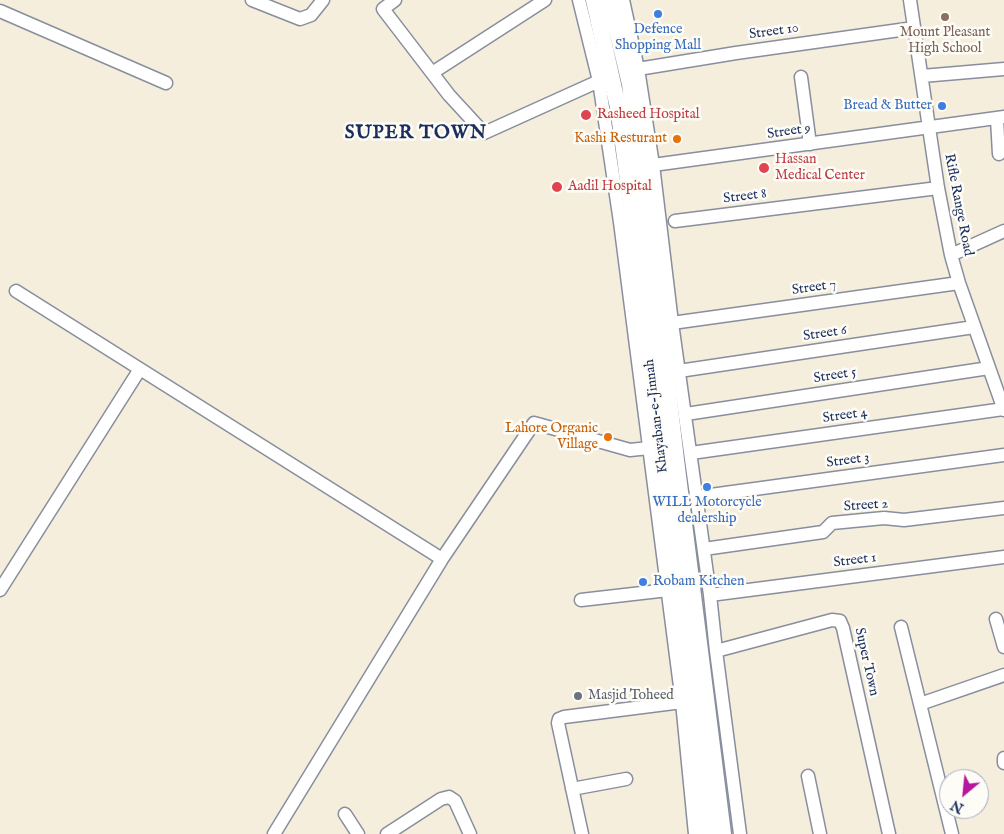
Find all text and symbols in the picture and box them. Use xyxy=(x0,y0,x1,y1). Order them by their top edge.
marker: Defence Shopping Mall xyxy=(652,8,664,20)
marker: Mount Pleasant High School xyxy=(939,11,951,23)
street label: Street 10 xyxy=(748,20,800,44)
place label: Defence Shopping Mall xyxy=(615,22,701,54)
place label: Mount Pleasant High School xyxy=(900,25,990,58)
place label: Bread & Butter xyxy=(843,98,932,114)
marker: Bread & Butter xyxy=(936,100,948,112)
place label: Rasheed Hospital xyxy=(597,107,700,123)
marker: Rasheed Hospital xyxy=(579,108,593,122)
street label: Street 9 xyxy=(766,121,812,143)
district label: SUPER TOWN xyxy=(344,123,488,145)
place label: Kashi Resturant xyxy=(574,131,667,147)
marker: Kashi Resturant xyxy=(671,133,683,145)
place label: Hassan Medical Center xyxy=(775,152,865,184)
street label: Rifle Range Road xyxy=(940,152,976,258)
marker: Hassan Medical Center xyxy=(757,161,771,175)
place label: Aadil Hospital xyxy=(568,179,652,195)
marker: Aadil Hospital xyxy=(550,180,564,194)
street label: Street 8 xyxy=(722,186,768,208)
street label: Street 7 xyxy=(791,277,837,299)
street label: Street 6 xyxy=(802,323,848,345)
street label: Khayaban-e-Jinnah xyxy=(642,358,672,474)
street label: Street 5 xyxy=(812,364,858,388)
street label: Street 4 xyxy=(822,405,868,427)
place label: Lahore Organic Village xyxy=(505,421,598,454)
marker: Lahore Organic Village xyxy=(602,431,614,443)
street label: Street 3 xyxy=(826,450,870,472)
marker: WILL Motorcycle dealership xyxy=(701,481,713,493)
place label: WILL Motorcycle dealership xyxy=(652,495,762,528)
street label: Street 2 xyxy=(843,496,889,516)
street label: Street 1 xyxy=(833,550,877,572)
place label: Robam Kitchen xyxy=(653,574,744,590)
marker: Robam Kitchen xyxy=(637,576,649,588)
street label: Super Town xyxy=(850,626,882,698)
place label: Masjid Toheed xyxy=(588,688,674,704)
marker: Masjid Toheed xyxy=(572,690,584,702)
north arrow xyxy=(939,769,989,819)
text: N xyxy=(948,796,967,817)

